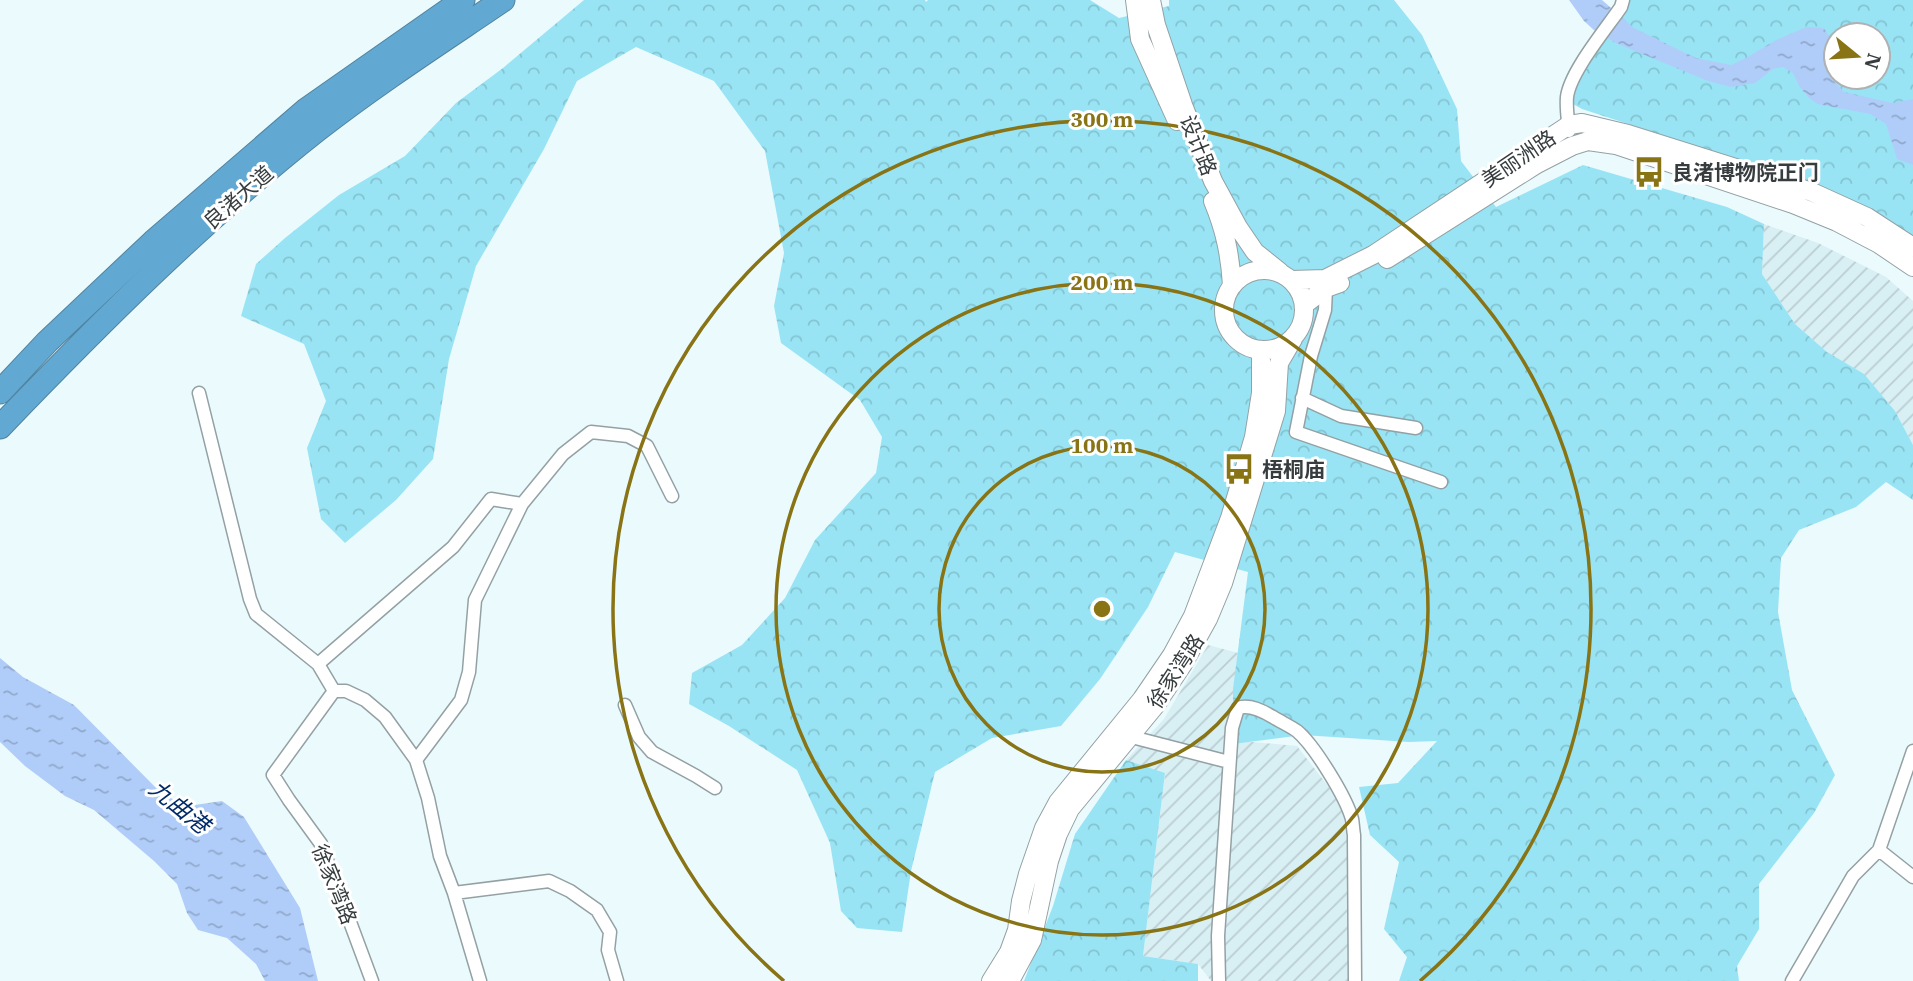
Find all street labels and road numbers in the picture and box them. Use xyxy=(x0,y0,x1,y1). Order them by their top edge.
street label: 设计路 xyxy=(1174,111,1224,179)
street label: 美丽洲路 xyxy=(1475,123,1561,193)
street label: 良渚大道 xyxy=(197,159,279,235)
street label: 徐家湾路 xyxy=(1140,628,1210,714)
street label: 徐家湾路 xyxy=(306,840,364,928)

